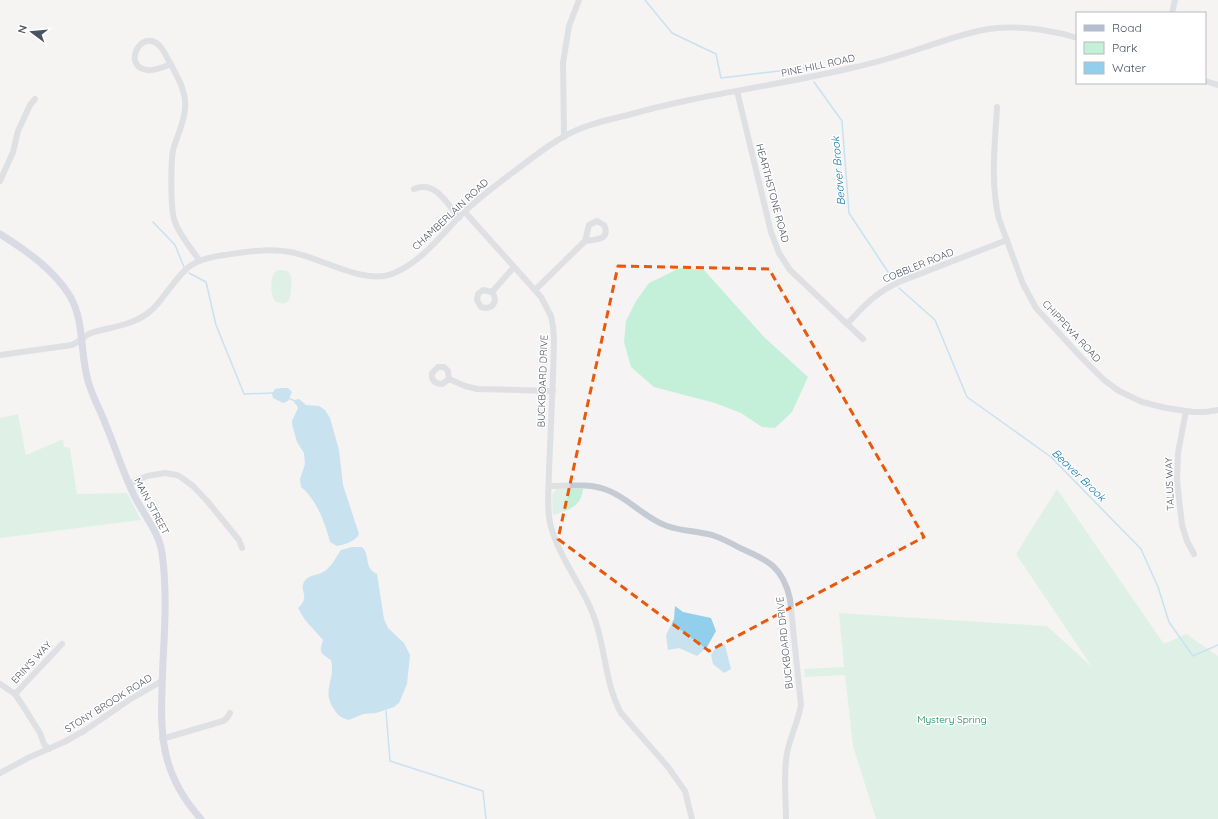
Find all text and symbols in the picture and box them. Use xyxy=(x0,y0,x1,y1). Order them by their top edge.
north arrow xyxy=(12,12,52,52)
legend xyxy=(1076,12,1206,84)
text: Road xyxy=(1112,20,1142,35)
text: N xyxy=(15,23,30,35)
text: Park xyxy=(1112,40,1137,55)
street label: PINE HILL ROAD xyxy=(780,51,856,80)
text: Water xyxy=(1112,60,1147,75)
water label: Beaver Brook xyxy=(828,135,848,206)
street label: HEARTHSTONE ROAD xyxy=(753,142,792,244)
street label: CHAMBERLAIN ROAD xyxy=(410,176,491,253)
street label: COBBLER ROAD xyxy=(881,245,956,286)
street label: CHIPPEWA ROAD xyxy=(1039,298,1104,365)
street label: BUCKBOARD DRIVE xyxy=(534,334,551,428)
water label: Beaver Brook xyxy=(1049,446,1110,505)
street label: TALUS WAY xyxy=(1162,457,1177,511)
street label: MAIN STREET xyxy=(131,475,172,537)
street label: BUCKBOARD DRIVE xyxy=(773,596,796,690)
street label: ERIN'S WAY xyxy=(8,638,55,686)
street label: STONY BROOK ROAD xyxy=(62,671,154,736)
park label: Mystery Spring xyxy=(917,713,987,726)

